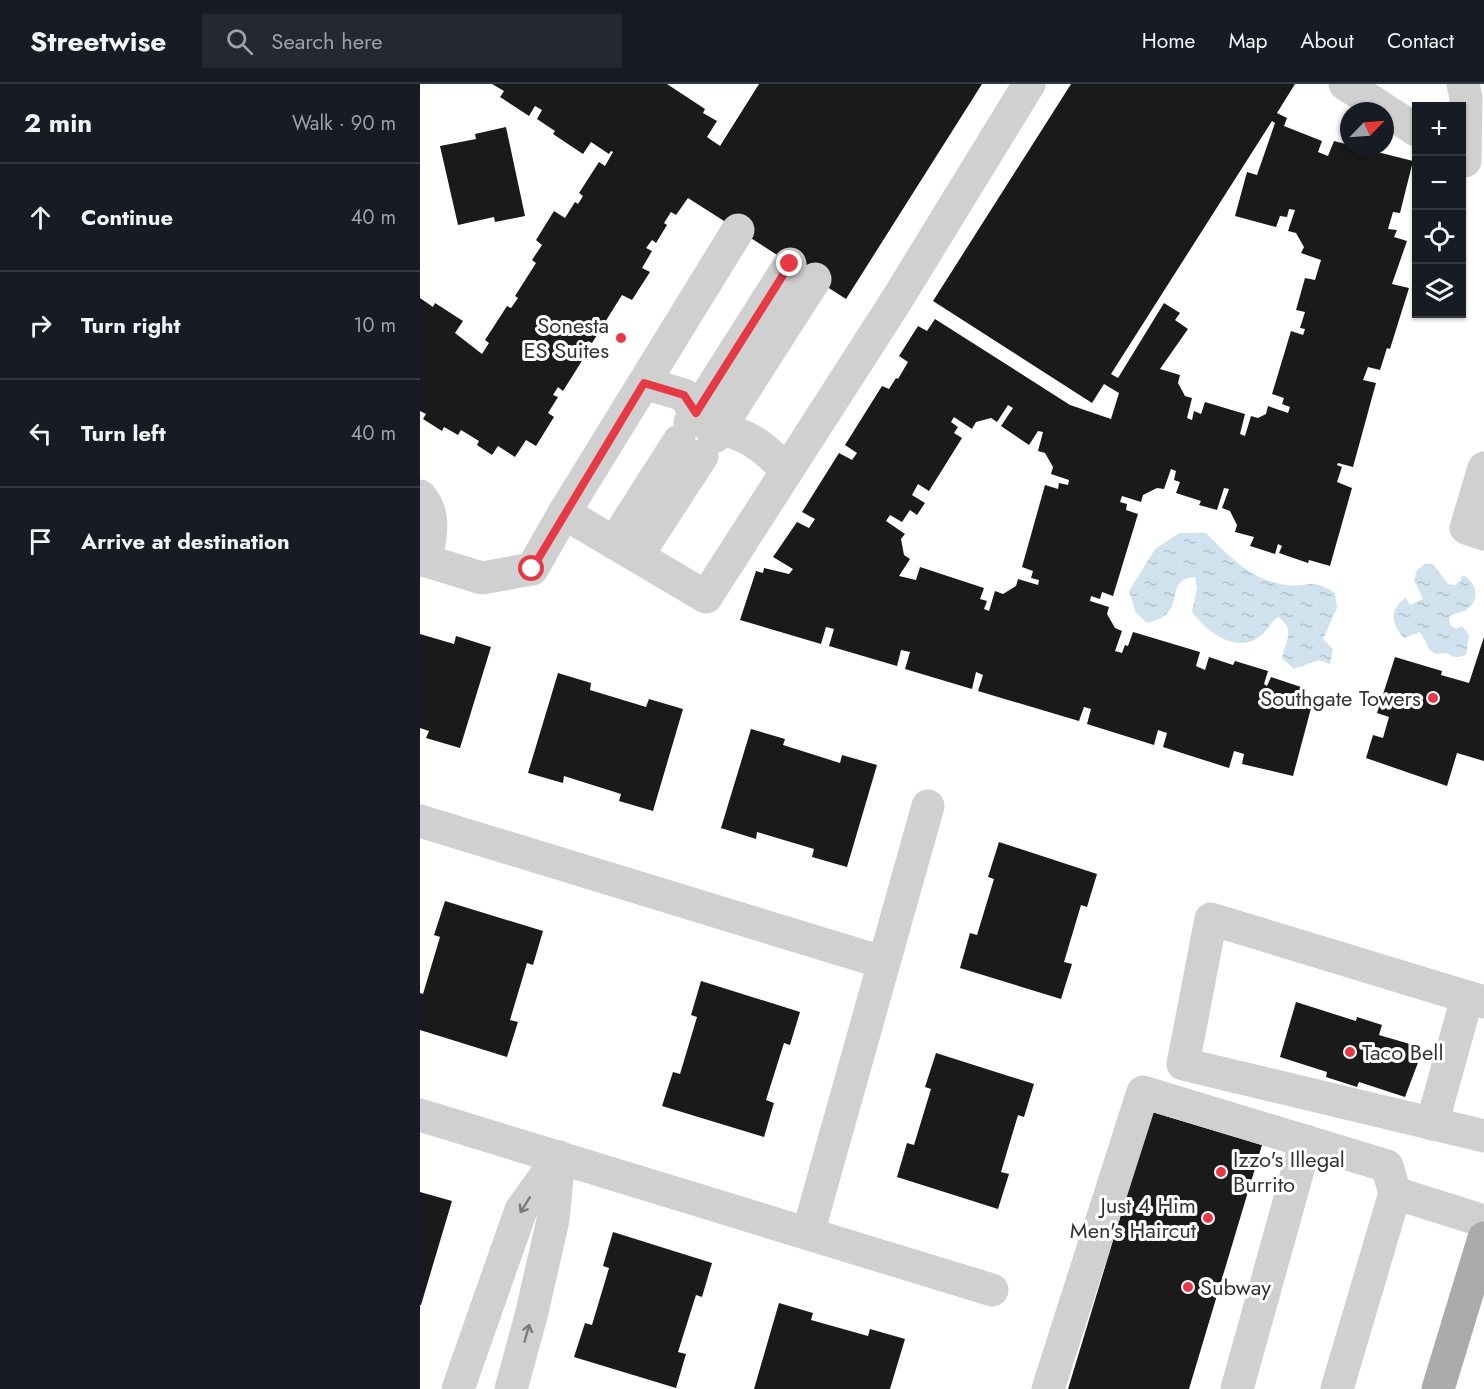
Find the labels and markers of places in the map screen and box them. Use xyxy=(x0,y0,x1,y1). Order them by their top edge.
place label: Sonesta ES Suites xyxy=(523,309,609,366)
marker: Sonesta ES Suites xyxy=(614,331,628,345)
place label: Southgate Towers xyxy=(1260,682,1421,714)
marker: Southgate Towers xyxy=(1426,691,1440,705)
place label: Taco Bell xyxy=(1362,1036,1443,1068)
marker: Taco Bell xyxy=(1343,1045,1357,1059)
place label: Izzo's Illegal Burrito xyxy=(1233,1143,1345,1200)
marker: Izzo's Illegal Burrito xyxy=(1214,1165,1228,1179)
place label: Just 4 Him Men's Haircut xyxy=(1070,1189,1197,1246)
marker: Just 4 Him Men's Haircut xyxy=(1201,1211,1215,1225)
place label: Subway xyxy=(1200,1271,1271,1303)
marker: Subway xyxy=(1181,1280,1195,1294)

